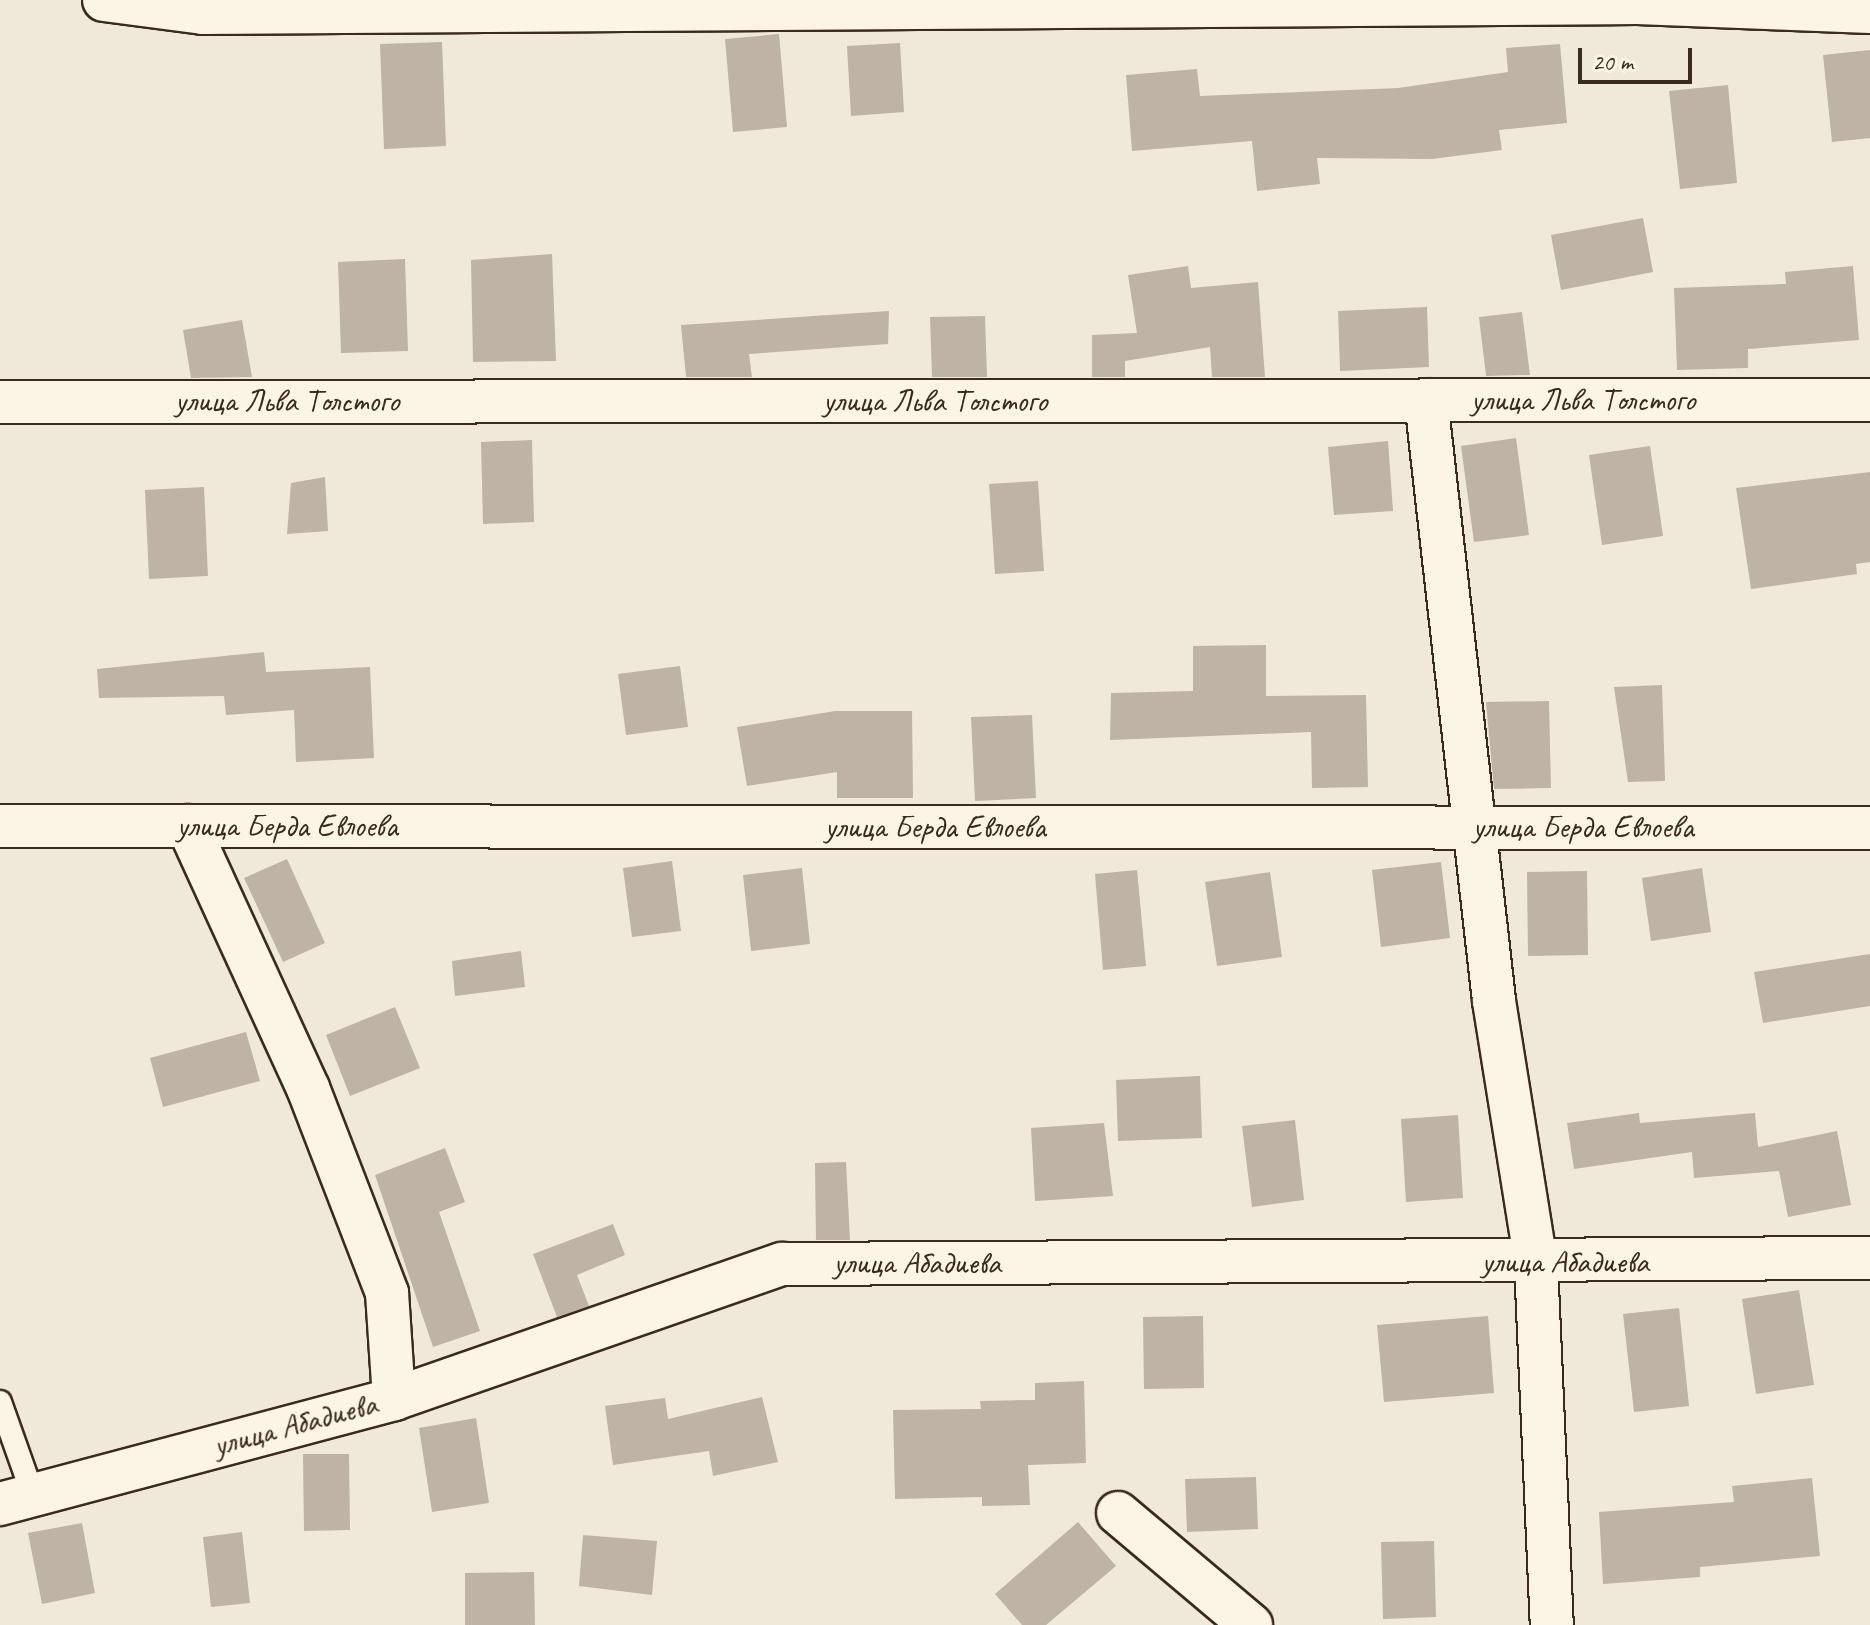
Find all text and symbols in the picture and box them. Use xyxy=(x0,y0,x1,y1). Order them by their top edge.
scale bar xyxy=(1582,32,1696,82)
text: 20 m xyxy=(1592,47,1633,77)
street label: улица Льва Толстого xyxy=(1471,381,1695,419)
street label: улица Льва Толстого xyxy=(175,382,399,420)
street label: улица Льва Толстого xyxy=(823,382,1047,420)
street label: улица Берда Евлоева xyxy=(177,807,397,845)
street label: улица Берда Евлоева xyxy=(825,808,1045,846)
street label: улица Берда Евлоева xyxy=(1473,808,1693,846)
street label: улица Абадиева xyxy=(1481,1243,1649,1281)
street label: улица Абадиева xyxy=(833,1244,1001,1282)
street label: улица Абадиева xyxy=(209,1385,381,1465)

